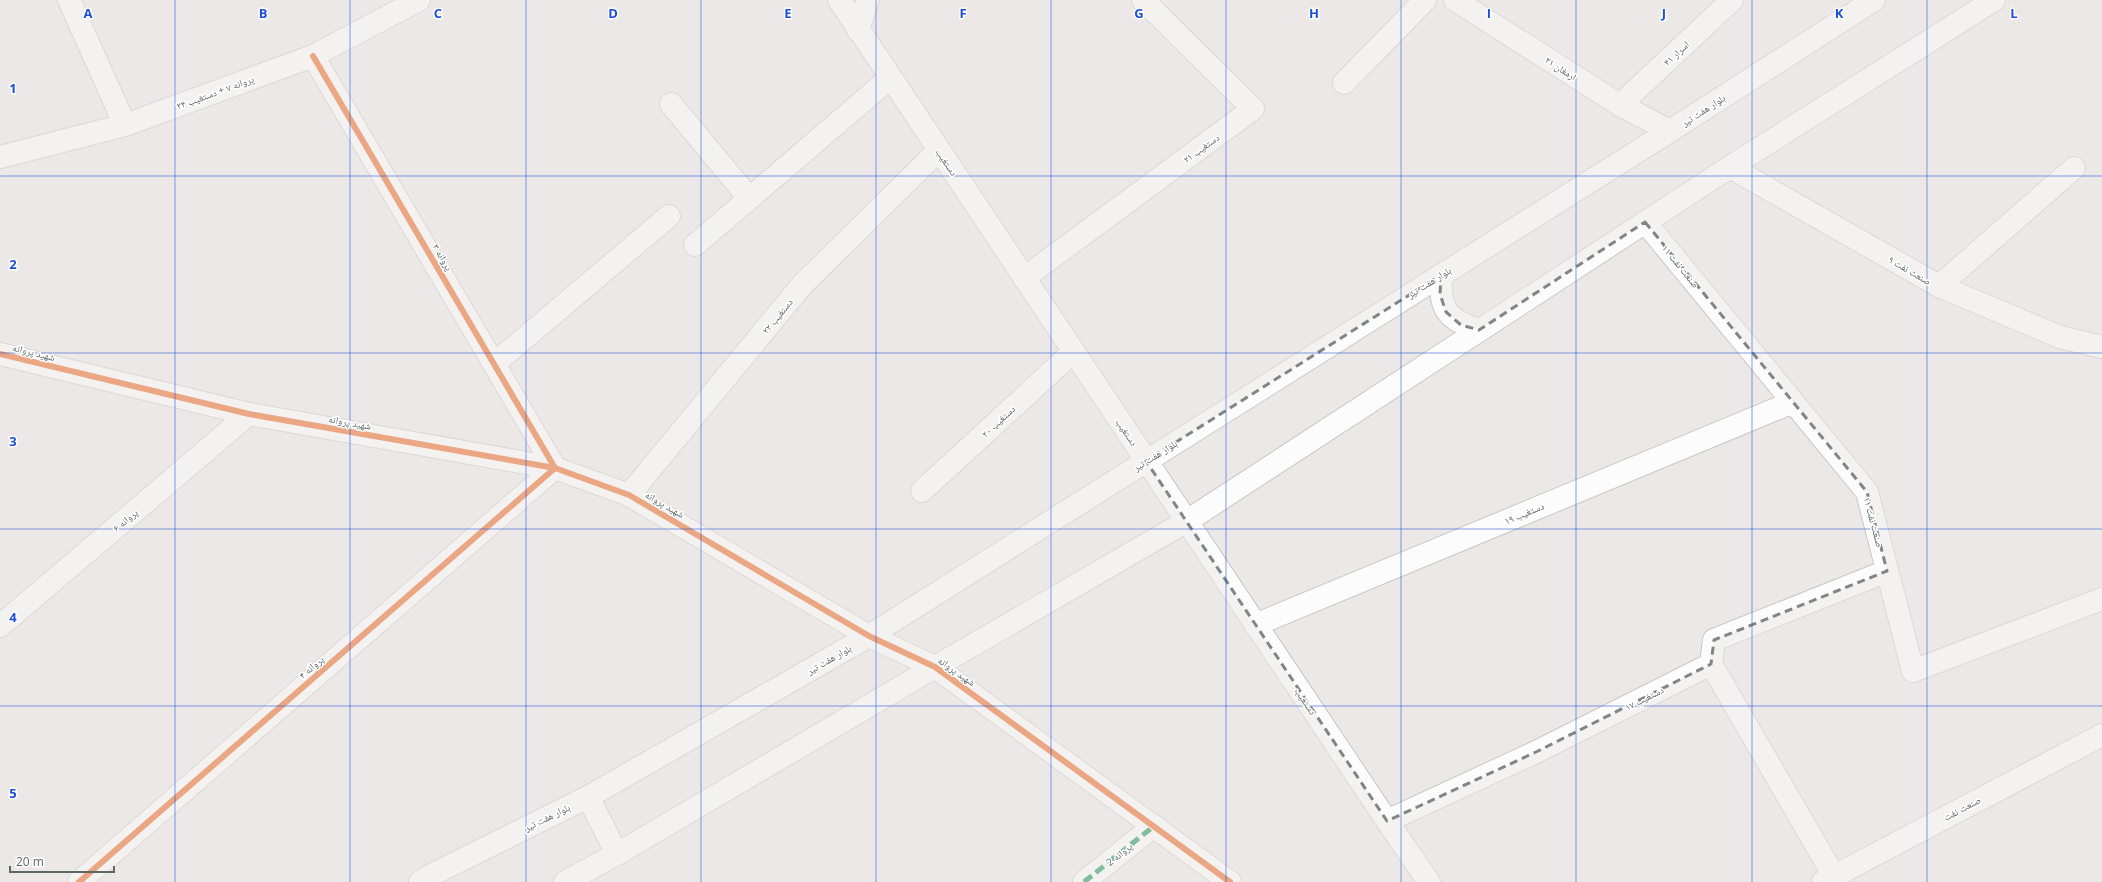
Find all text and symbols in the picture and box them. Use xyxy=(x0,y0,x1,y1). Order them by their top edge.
text: A xyxy=(84,4,93,22)
text: B xyxy=(259,4,268,22)
text: C xyxy=(434,4,442,22)
text: D xyxy=(608,4,618,22)
text: E xyxy=(784,4,792,22)
text: F xyxy=(959,4,967,22)
text: G xyxy=(1134,4,1144,22)
text: H xyxy=(1309,4,1319,22)
text: I xyxy=(1487,4,1491,22)
text: J xyxy=(1661,4,1666,22)
text: K xyxy=(1835,4,1844,22)
text: L xyxy=(2010,4,2018,22)
street label: اسرار ۴۱ xyxy=(1660,37,1692,69)
street label: ارمغان ۲۱ xyxy=(1543,53,1579,83)
street label: پروانه ۷ + دستغیب ۲۴ xyxy=(174,71,256,113)
text: 1 xyxy=(9,79,17,97)
street label: بلوار هفت تیر xyxy=(1678,91,1728,130)
street label: دستغیب ۲۱ xyxy=(1180,130,1222,166)
street label: دستغیب xyxy=(933,146,961,178)
street label: پروانه ۳ xyxy=(430,241,456,273)
street label: صنعت نفت ۱۱ xyxy=(1659,241,1703,291)
street label: صنعت نفت ۹ xyxy=(1886,252,1934,288)
text: 2 xyxy=(9,255,17,273)
street label: بلوار هفت تیر xyxy=(1403,263,1454,302)
street label: دستغیب ۲۲ xyxy=(758,295,796,337)
street label: شهید پروانه xyxy=(11,340,57,364)
street label: دستغیب ۲۰ xyxy=(978,402,1018,440)
street label: شهید پروانه xyxy=(328,411,373,433)
street label: دستغیب xyxy=(1113,416,1141,448)
text: 3 xyxy=(9,432,17,450)
street label: بلوار هفت تیر xyxy=(1129,436,1180,475)
street label: شهید پروانه xyxy=(643,487,688,521)
street label: صنعت نفت ۱۱ xyxy=(1861,495,1888,549)
street label: دستغیب ۱۹ xyxy=(1502,498,1546,528)
street label: پروانه ۶ xyxy=(109,505,141,535)
text: 4 xyxy=(9,608,17,626)
street label: بلوار هفت تیر xyxy=(803,640,854,678)
street label: پروانه ۴ xyxy=(295,652,327,682)
street label: شهید پروانه xyxy=(935,653,979,689)
street label: دستغیب ۱۷ xyxy=(1622,682,1666,714)
street label: دستغیب xyxy=(1292,685,1320,717)
text: 5 xyxy=(9,784,17,802)
street label: صنعت نفت xyxy=(1941,792,1983,824)
street label: بلوار هفت تیر xyxy=(521,800,573,835)
street label: پروانه 2 xyxy=(1103,839,1135,869)
scale bar xyxy=(10,848,114,874)
text: 20 m xyxy=(16,853,44,870)

